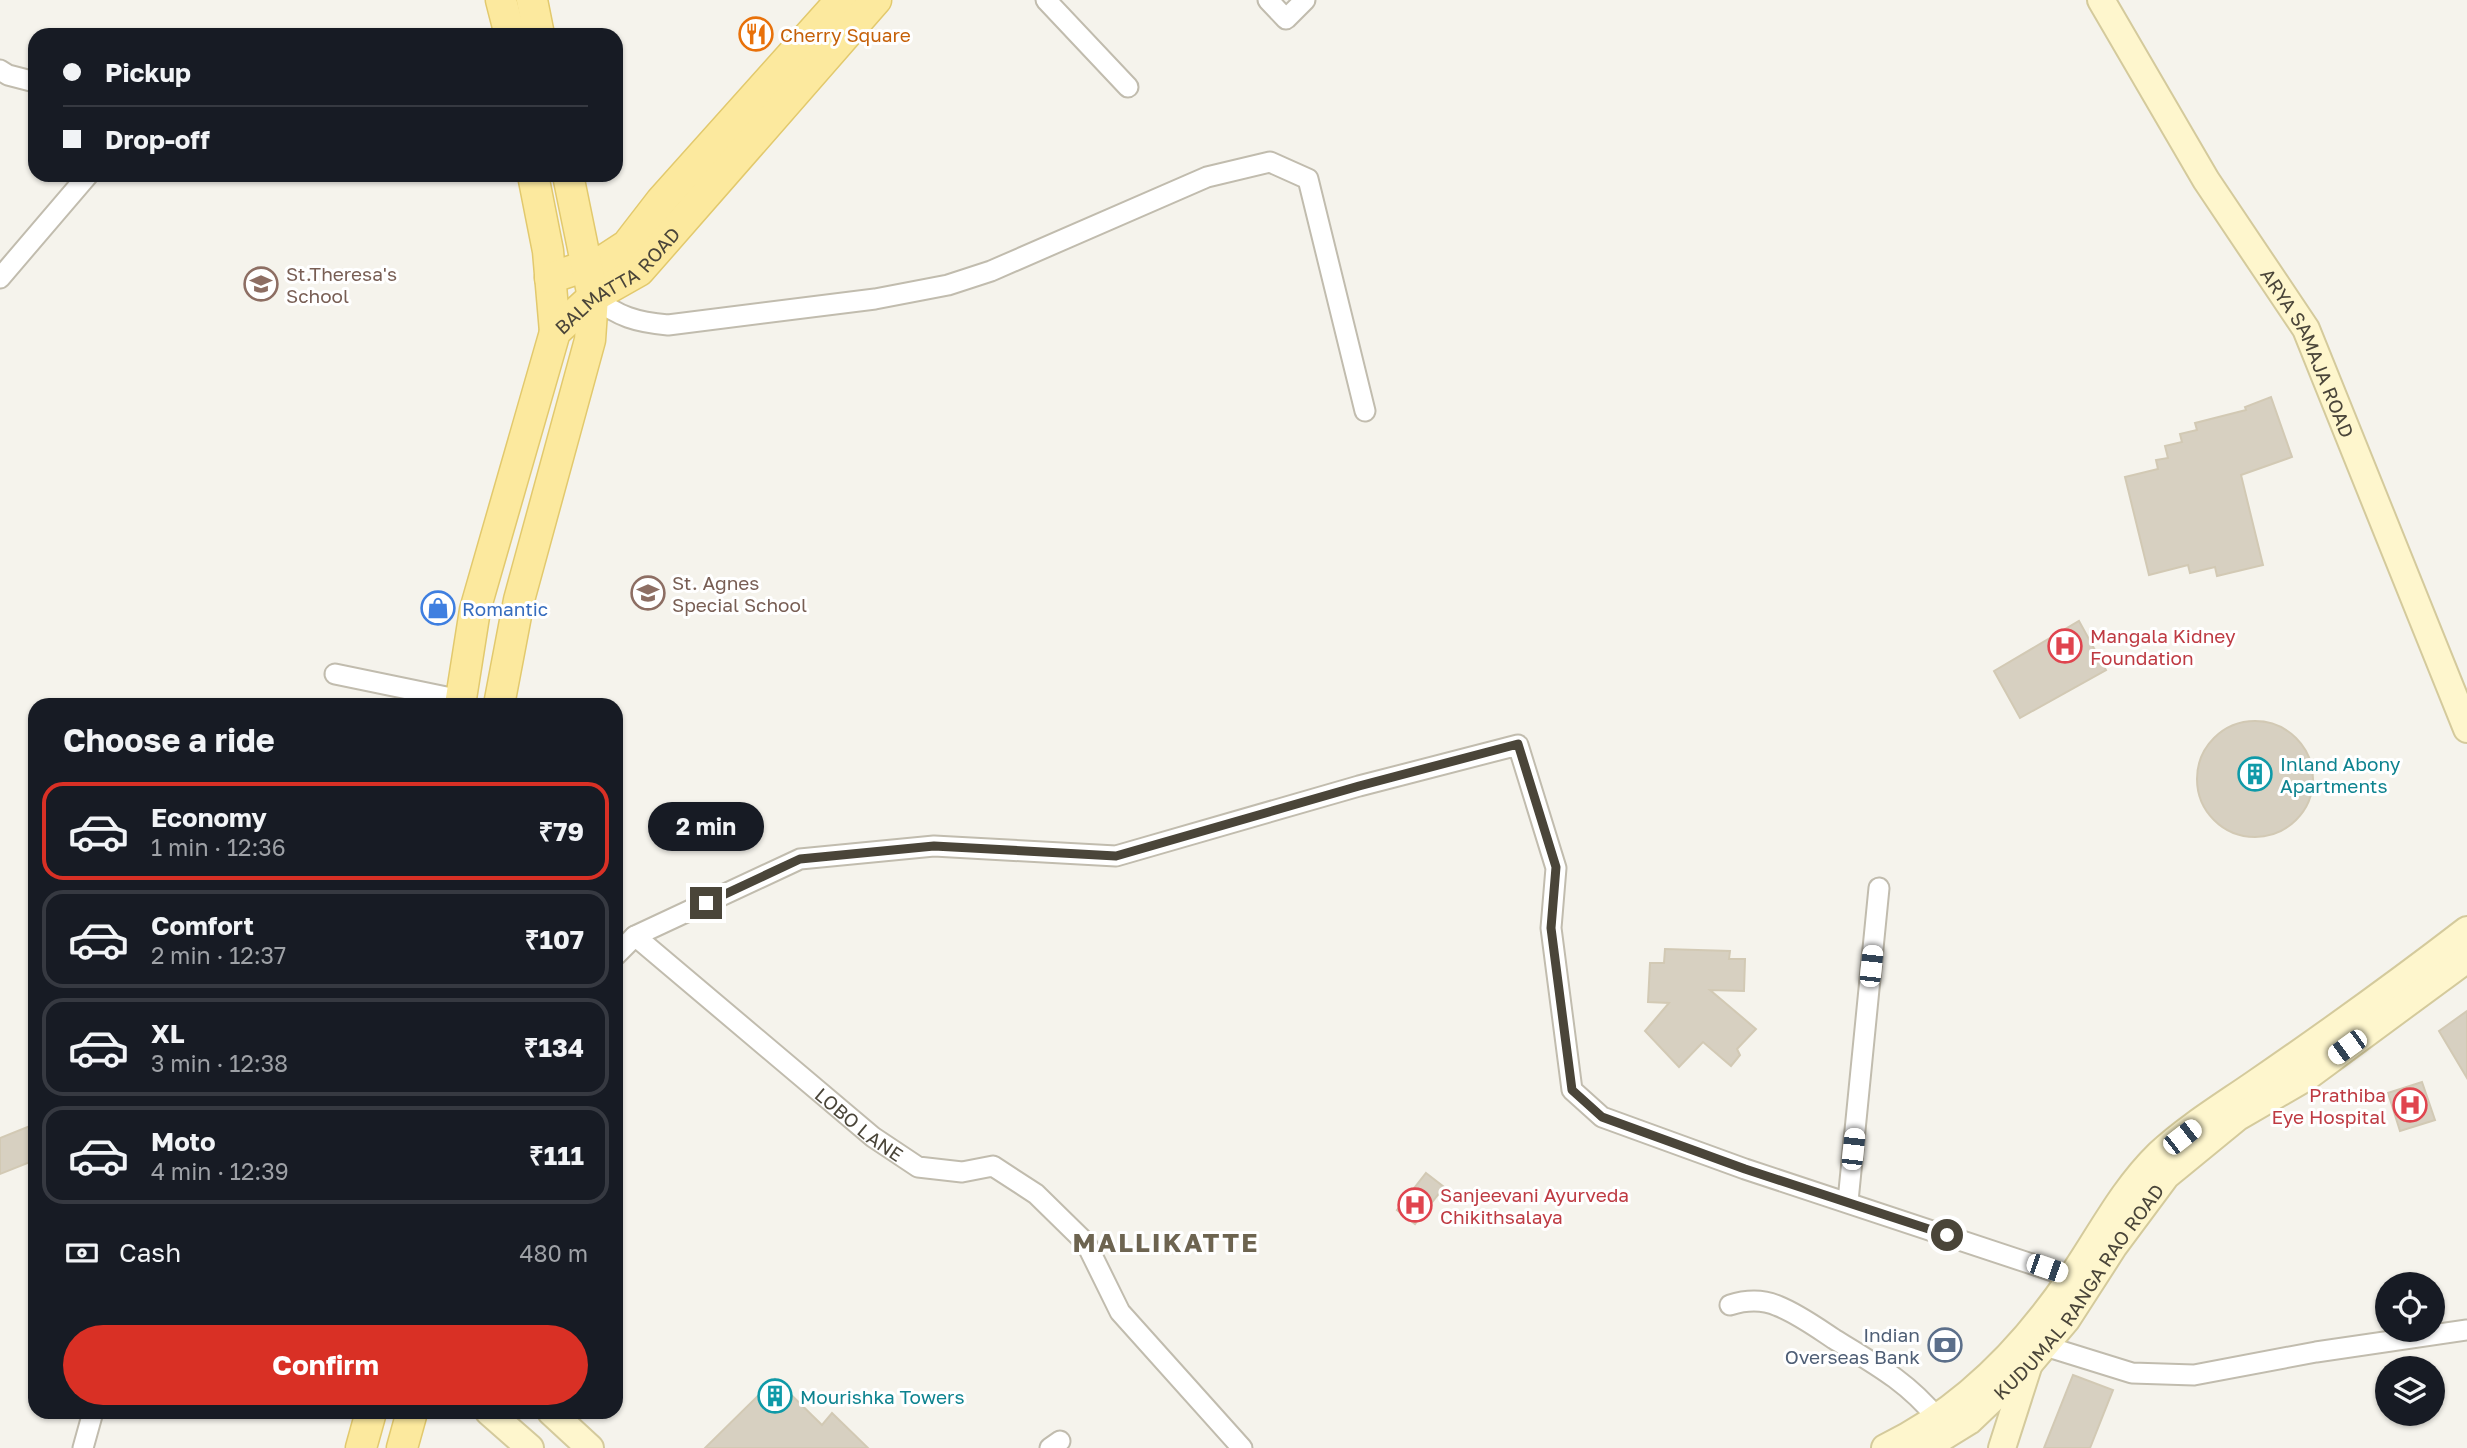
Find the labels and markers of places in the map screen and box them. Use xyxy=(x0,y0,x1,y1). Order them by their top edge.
restaurant icon: Cherry Square xyxy=(737,15,775,53)
place label: Cherry Square xyxy=(780,23,911,46)
place label: St.Theresa's School xyxy=(286,262,397,307)
school or university icon: St.Theresa's School xyxy=(242,265,280,303)
place label: St. Agnes Special School xyxy=(672,571,807,616)
school or university icon: St. Agnes Special School xyxy=(629,574,667,612)
shop icon: Romantic xyxy=(419,589,457,627)
place label: Romantic xyxy=(462,597,548,620)
place label: Mangala Kidney Foundation xyxy=(2090,624,2236,669)
hospital icon: Mangala Kidney Foundation xyxy=(2046,627,2084,665)
place label: Inland Abony Apartments xyxy=(2280,752,2401,797)
building icon: Inland Abony Apartments xyxy=(2236,755,2274,793)
place label: Prathiba Eye Hospital xyxy=(2271,1083,2386,1128)
hospital icon: Prathiba Eye Hospital xyxy=(2391,1086,2429,1124)
place label: Sanjeevani Ayurveda Chikithsalaya xyxy=(1440,1183,1629,1228)
hospital icon: Sanjeevani Ayurveda Chikithsalaya xyxy=(1396,1186,1434,1224)
place label: Indian Overseas Bank xyxy=(1785,1323,1920,1368)
bank icon: Indian Overseas Bank xyxy=(1926,1326,1964,1364)
building icon: Mourishka Towers xyxy=(756,1377,794,1415)
place label: Mourishka Towers xyxy=(800,1385,965,1408)

